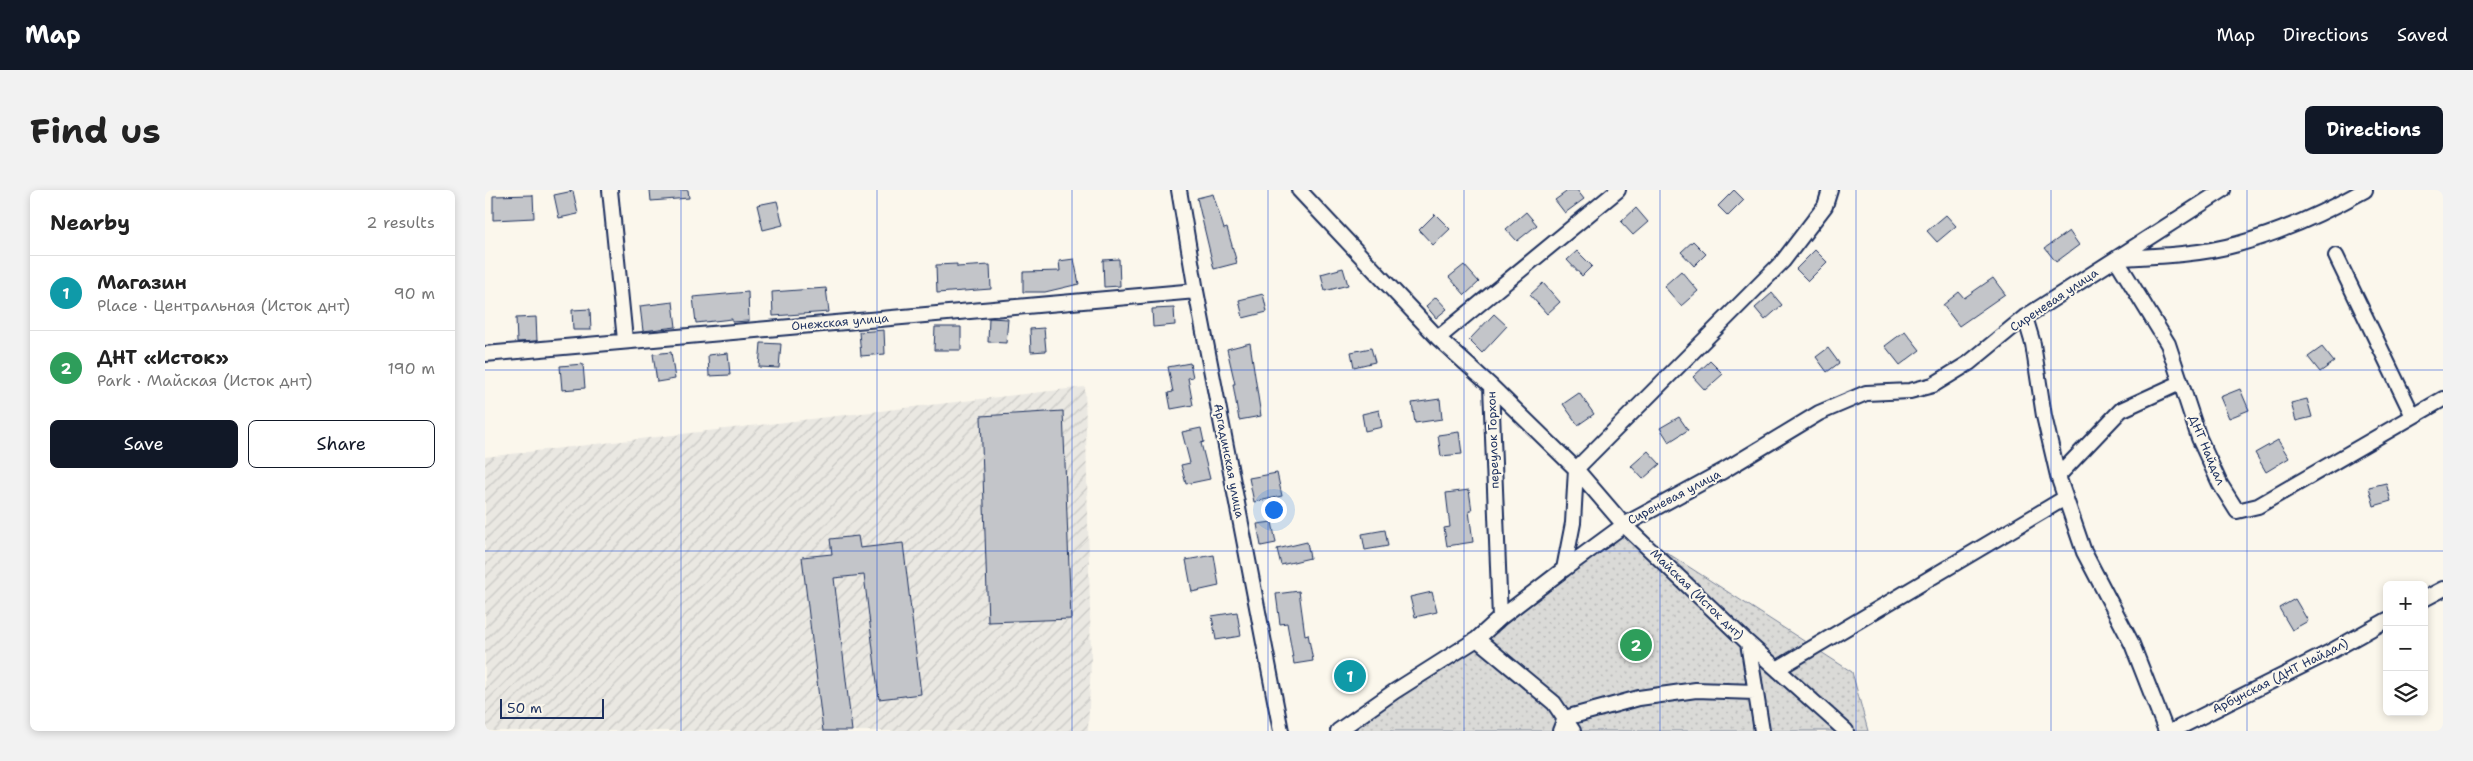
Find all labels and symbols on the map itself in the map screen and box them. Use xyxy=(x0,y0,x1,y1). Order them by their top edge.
street label: Сиреневая улица xyxy=(2007,264,2102,335)
street label: Онежская улица xyxy=(791,310,890,334)
street label: переулок Горхон xyxy=(1483,391,1503,489)
street label: Аргадинская улица xyxy=(1210,402,1248,520)
street label: ДНТ Найдал xyxy=(2185,413,2229,488)
street label: Сиреневая улица xyxy=(1625,466,1724,528)
your location xyxy=(1261,497,1287,523)
street label: Майская (Исток днт) xyxy=(1647,545,1747,643)
pin: 2 xyxy=(1620,626,1652,664)
street label: Арбунская (ДНТ Найдал) xyxy=(2209,635,2351,717)
pin: 1 xyxy=(1334,657,1366,695)
scale bar xyxy=(500,696,604,719)

